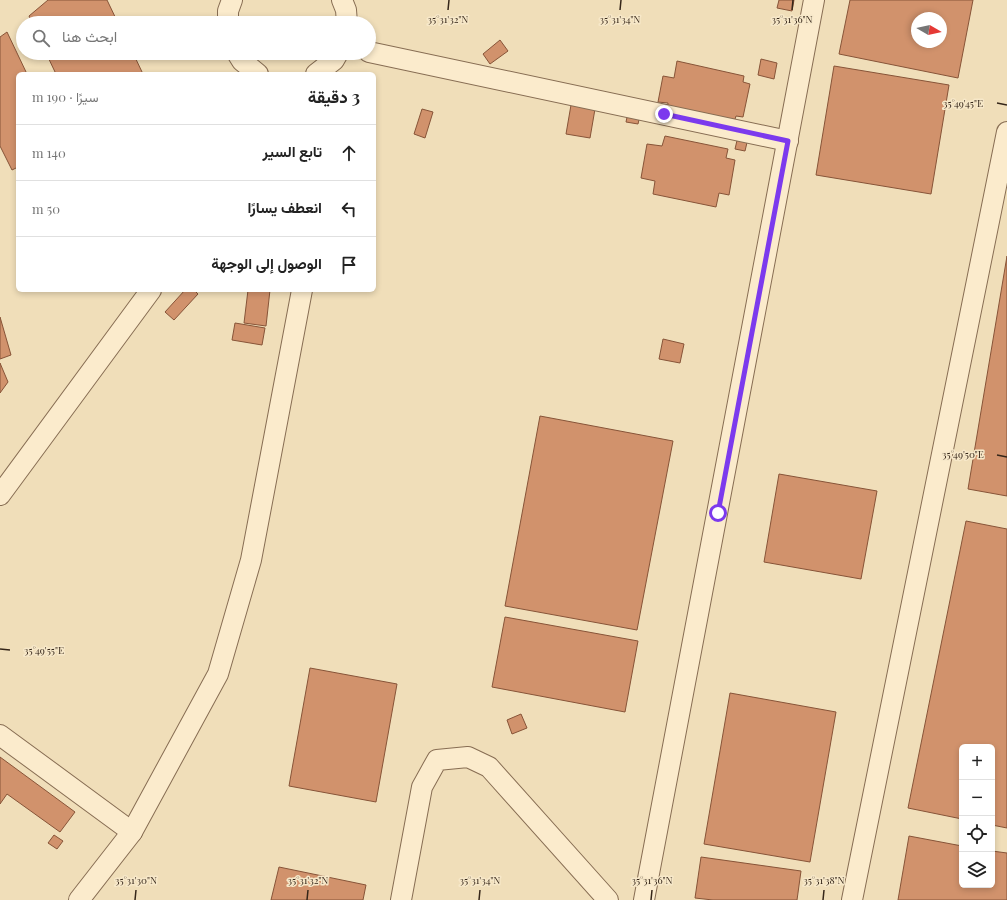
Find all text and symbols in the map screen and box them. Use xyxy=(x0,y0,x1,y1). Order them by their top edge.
text: 35°31'32"N xyxy=(428,12,468,26)
text: 35°31'34"N xyxy=(600,12,640,26)
text: 35°31'36"N xyxy=(771,12,813,26)
north arrow xyxy=(911,12,947,48)
search box xyxy=(16,16,376,60)
text: ابحث هنا xyxy=(62,26,117,46)
icon: search xyxy=(30,27,52,49)
text: 3 دقيقة xyxy=(308,85,360,107)
text: سيرًا · 190 m xyxy=(32,88,99,105)
text: 35°49'45"E xyxy=(943,96,983,110)
route end xyxy=(655,105,673,123)
text: تابع السير xyxy=(263,141,322,161)
icon: ahead xyxy=(338,142,360,164)
text: 140 m xyxy=(32,144,66,161)
text: انعطف يسارًا xyxy=(248,197,322,217)
icon: left xyxy=(338,198,360,220)
text: 50 m xyxy=(32,200,60,217)
text: الوصول إلى الوجهة xyxy=(211,253,322,273)
icon: arrive xyxy=(338,254,360,276)
text: 35°49'50"E xyxy=(942,447,984,461)
route start xyxy=(709,504,727,522)
text: 35°49'55"E xyxy=(24,643,64,657)
map controls xyxy=(959,744,995,888)
button: + xyxy=(959,744,995,780)
button: − xyxy=(959,780,995,816)
button: locate xyxy=(959,816,995,852)
button: layers xyxy=(959,852,995,888)
text: 35°31'30"N xyxy=(115,873,157,887)
text: 35°31'32"N xyxy=(288,873,328,887)
text: 35°31'34"N xyxy=(460,873,500,887)
text: 35°31'36"N xyxy=(631,873,673,887)
text: 35°31'38"N xyxy=(803,873,845,887)

